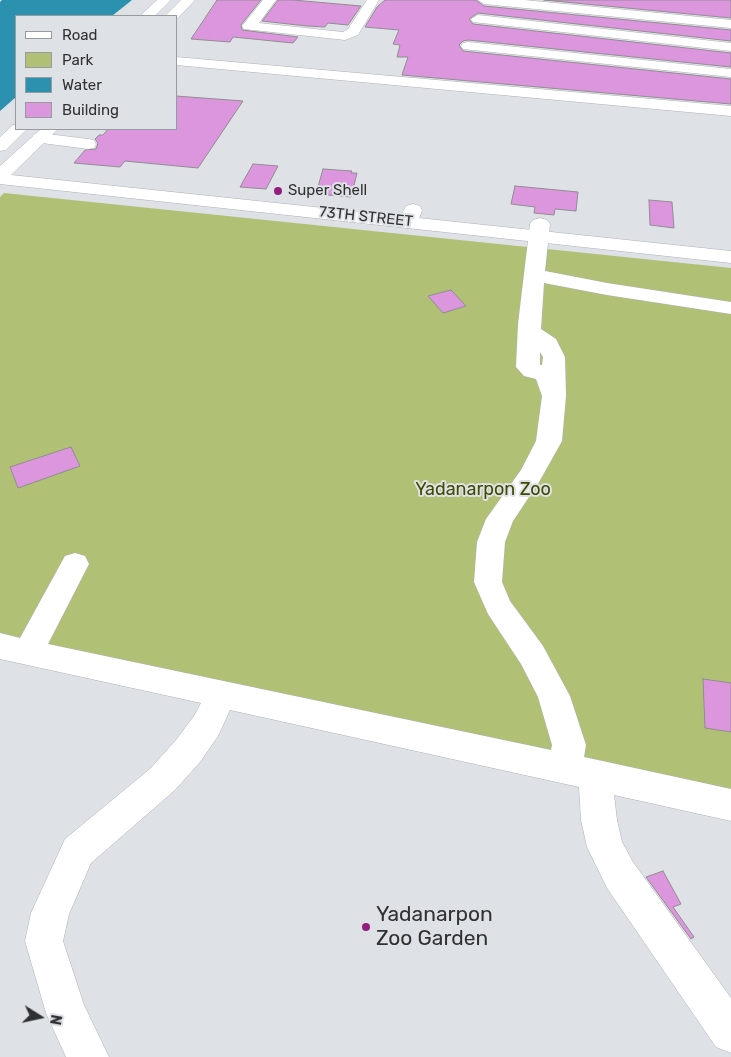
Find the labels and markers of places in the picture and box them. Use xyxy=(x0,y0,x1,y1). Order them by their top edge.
place label: Super Shell xyxy=(288,182,367,200)
marker: Super Shell xyxy=(272,185,284,197)
place label: Yadanarpon Zoo Garden xyxy=(376,902,493,952)
marker: Yadanarpon Zoo Garden xyxy=(360,921,372,933)

